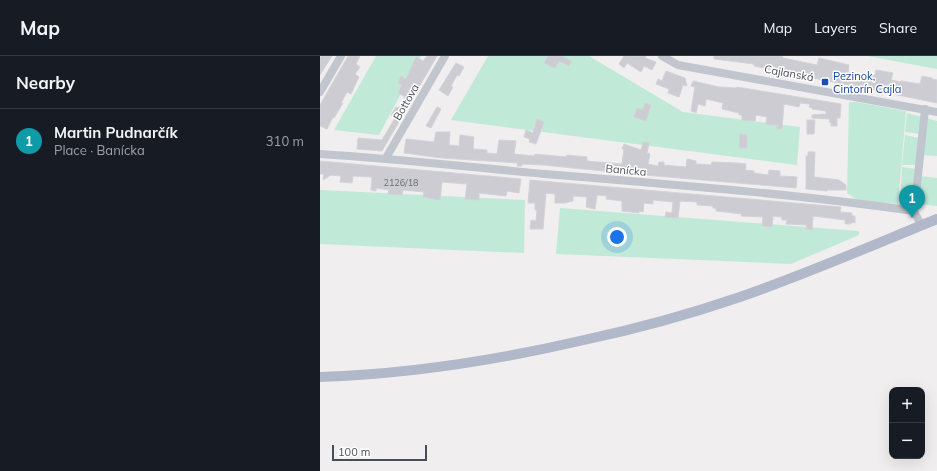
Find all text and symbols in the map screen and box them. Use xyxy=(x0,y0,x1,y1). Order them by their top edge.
text: Map xyxy=(20,16,60,40)
text: Map xyxy=(763,19,792,37)
text: Layers xyxy=(814,19,857,37)
text: Share xyxy=(879,19,917,37)
street label: Cajlanská xyxy=(763,62,815,84)
place label: Pezinok, Cintorín Cajla xyxy=(833,69,901,96)
text: Nearby xyxy=(16,72,75,93)
marker: Pezinok, Cintorín Cajla xyxy=(820,77,830,87)
street label: Bottova xyxy=(390,81,422,123)
text: Martin Pudnarčík xyxy=(54,123,178,142)
text: 1 xyxy=(25,133,33,149)
text: 310 m xyxy=(266,133,304,149)
text: Place · Banícka xyxy=(54,142,145,158)
street label: Banícka xyxy=(605,161,647,179)
house number: 2126/18 xyxy=(384,177,418,188)
pin: 1 xyxy=(899,185,925,218)
your location xyxy=(607,227,627,247)
map controls xyxy=(889,387,925,459)
button: + xyxy=(889,387,925,423)
button: − xyxy=(889,423,925,459)
scale bar xyxy=(332,443,427,462)
text: 100 m xyxy=(338,445,370,459)

